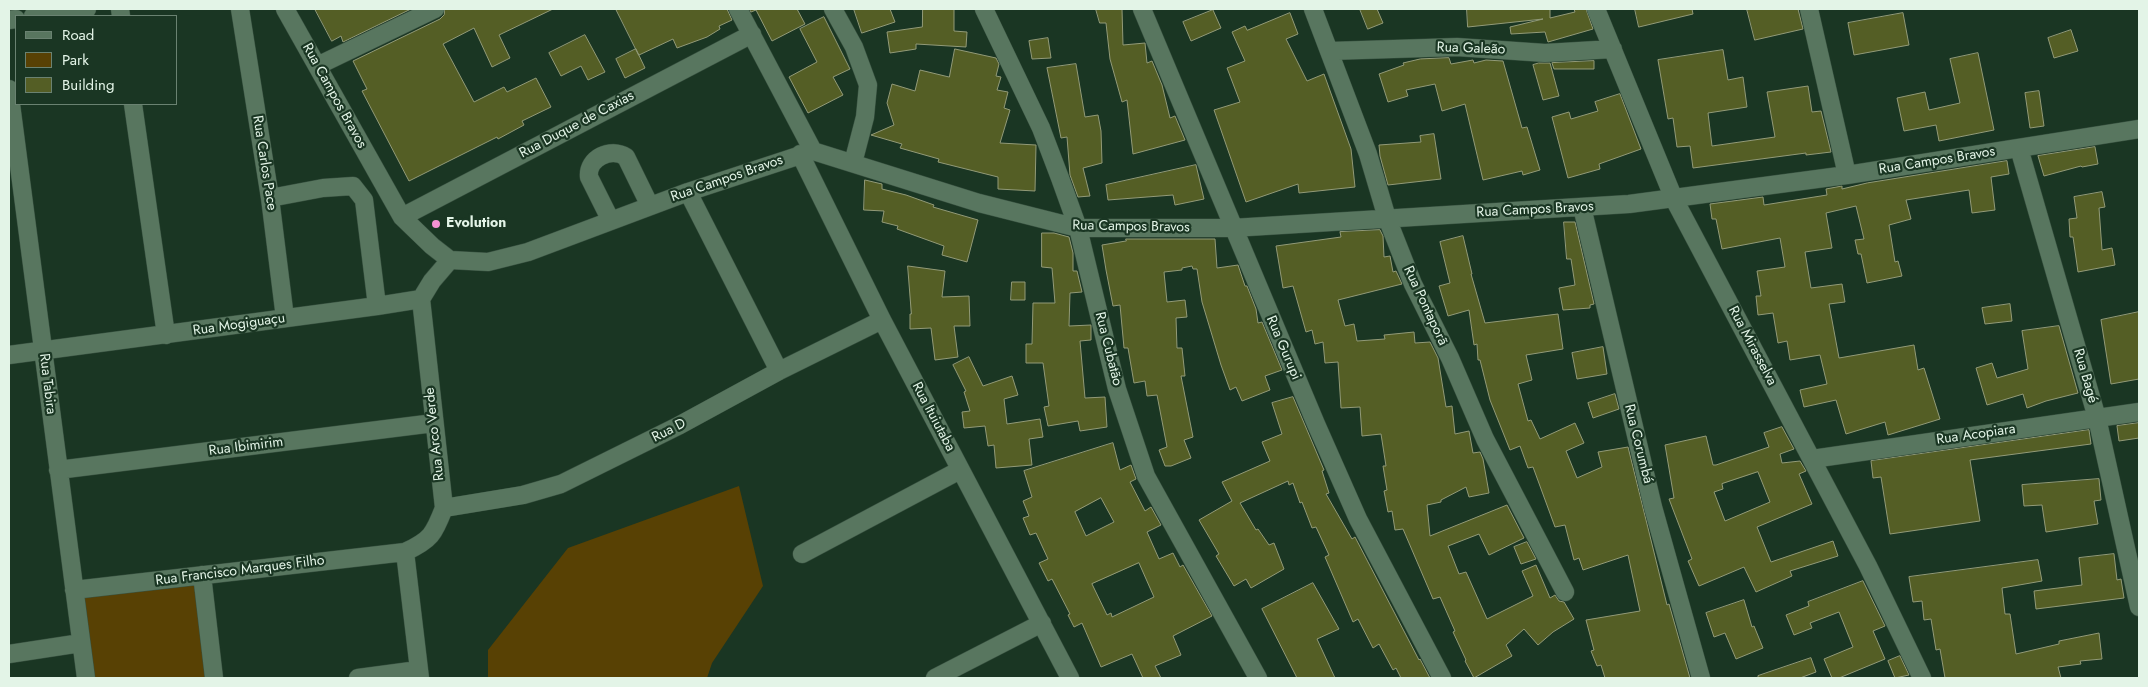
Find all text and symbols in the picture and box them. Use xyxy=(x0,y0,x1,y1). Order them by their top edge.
legend xyxy=(15,15,178,105)
text: Road xyxy=(62,24,94,46)
street label: Rua Galeão xyxy=(1436,39,1506,59)
street label: Rua Campos Bravos xyxy=(298,41,370,151)
text: Park xyxy=(62,49,89,71)
text: Building xyxy=(62,74,114,96)
street label: Rua Duque de Caxias xyxy=(517,88,637,162)
street label: Rua Carlos Pace xyxy=(248,114,280,212)
street label: Rua Campos Bravos xyxy=(1878,144,1996,178)
street label: Rua Campos Bravos xyxy=(669,152,785,206)
street label: Rua Campos Bravos xyxy=(1476,199,1594,221)
place label: Evolution xyxy=(446,216,506,232)
marker: Evolution xyxy=(430,218,442,230)
street label: Rua Campos Bravos xyxy=(1072,218,1190,236)
street label: Rua Pontaporã xyxy=(1399,264,1451,348)
street label: Rua Mirasselva xyxy=(1724,304,1780,388)
street label: Rua Mogiguaçu xyxy=(192,310,286,340)
street label: Rua Cubatão xyxy=(1091,310,1125,388)
street label: Rua Gurupi xyxy=(1262,313,1304,383)
street label: Rua Bagé xyxy=(2069,347,2101,405)
street label: Rua Tabira xyxy=(35,353,59,415)
street label: Rua Ituiutaba xyxy=(908,379,958,455)
street label: Rua Arco Verde xyxy=(422,386,448,482)
street label: Rua Corumbá xyxy=(1620,403,1656,485)
street label: Rua D xyxy=(649,415,689,447)
street label: Rua Acopiara xyxy=(1935,421,2017,449)
street label: Rua Ibimirim xyxy=(208,434,284,460)
street label: Rua Francisco Marques Filho xyxy=(155,552,325,590)

